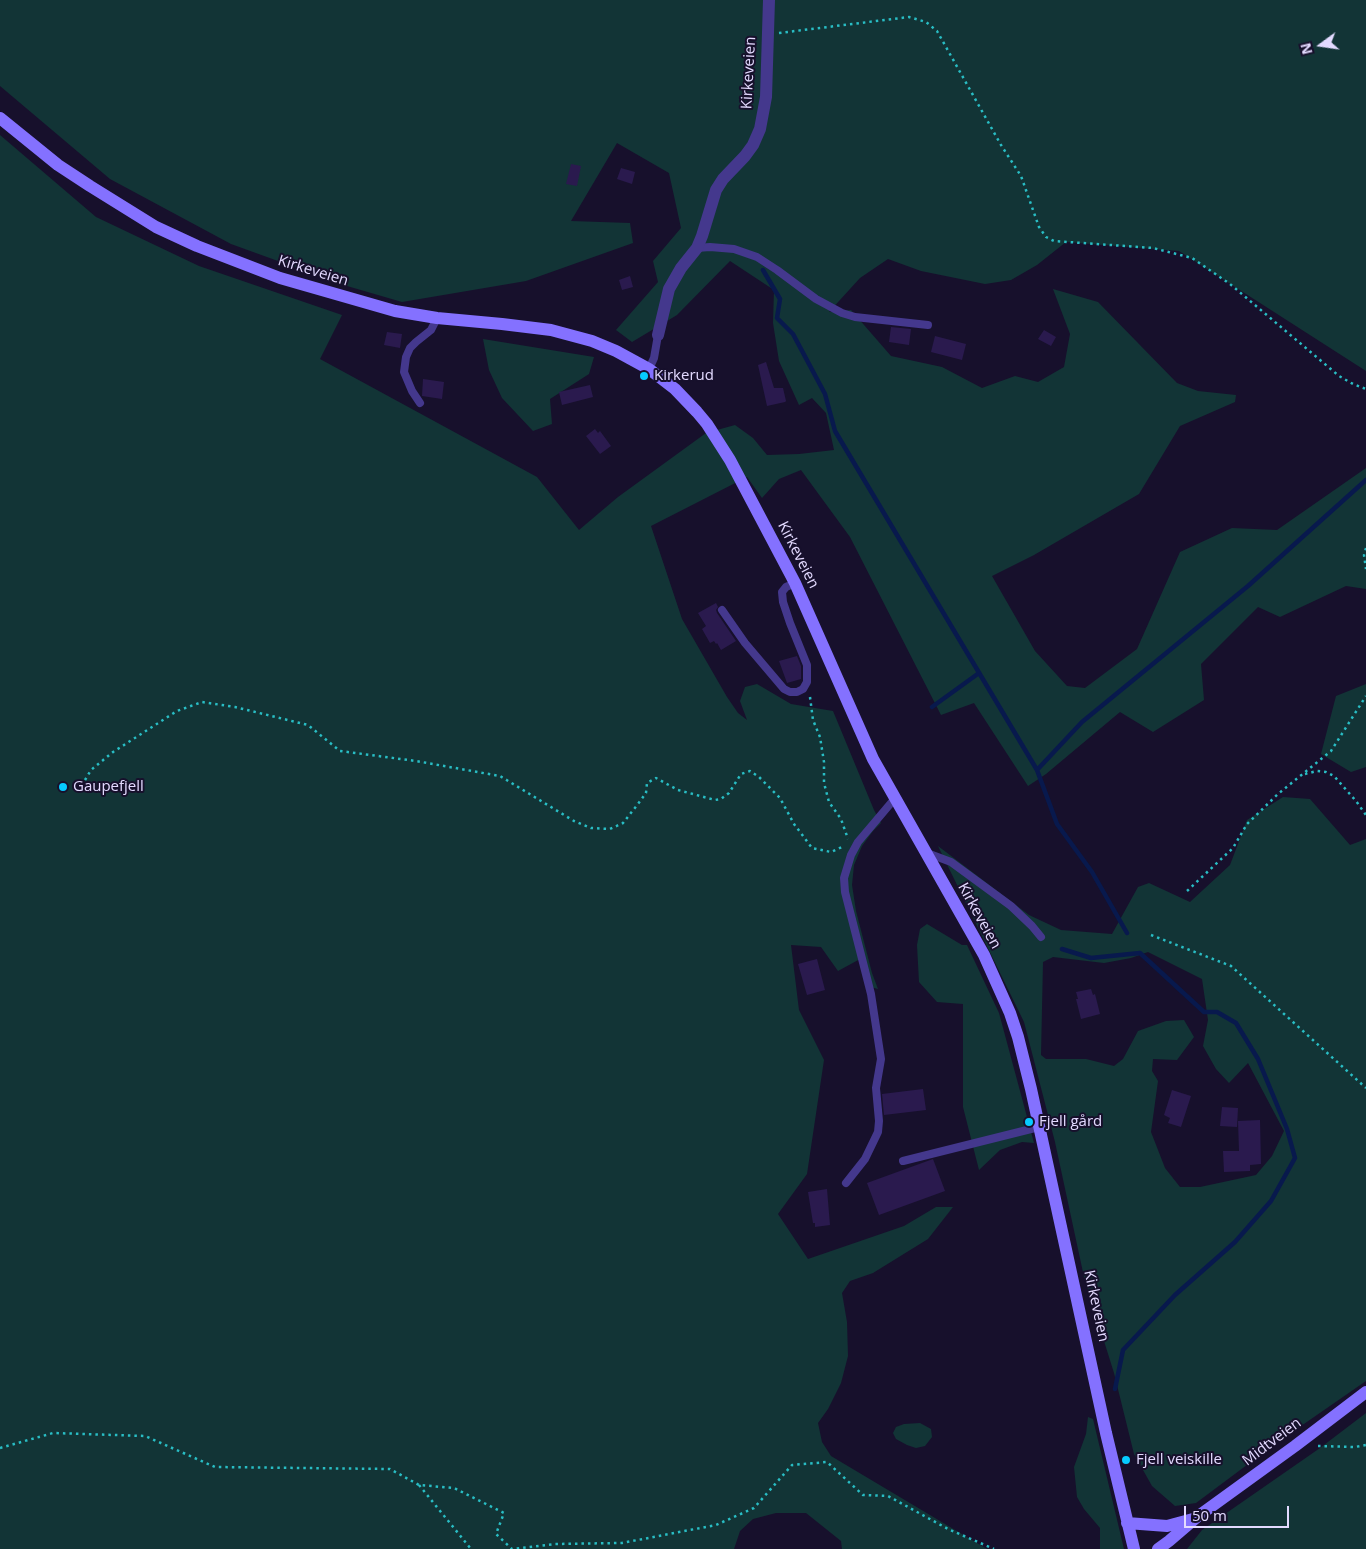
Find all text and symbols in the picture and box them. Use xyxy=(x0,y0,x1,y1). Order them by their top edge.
north arrow xyxy=(1296,20,1346,70)
street label: Kirkeveien xyxy=(738,36,760,110)
text: N xyxy=(1295,41,1317,57)
street label: Kirkeveien xyxy=(276,252,350,290)
place label: Kirkerud xyxy=(654,367,714,385)
marker: Kirkerud xyxy=(638,370,650,382)
street label: Kirkeveien xyxy=(773,519,823,591)
place label: Gaupefjell xyxy=(73,778,144,796)
marker: Gaupefjell xyxy=(57,781,69,793)
street label: Kirkeveien xyxy=(953,880,1005,952)
place label: Fjell gård xyxy=(1039,1113,1102,1131)
marker: Fjell gård xyxy=(1023,1116,1035,1128)
street label: Kirkeveien xyxy=(1080,1269,1112,1343)
street label: Midtveien xyxy=(1239,1414,1305,1470)
place label: Fjell veiskille xyxy=(1136,1451,1222,1469)
marker: Fjell veiskille xyxy=(1120,1454,1132,1466)
scale bar xyxy=(1186,1496,1291,1528)
text: 50 m xyxy=(1192,1505,1227,1525)

